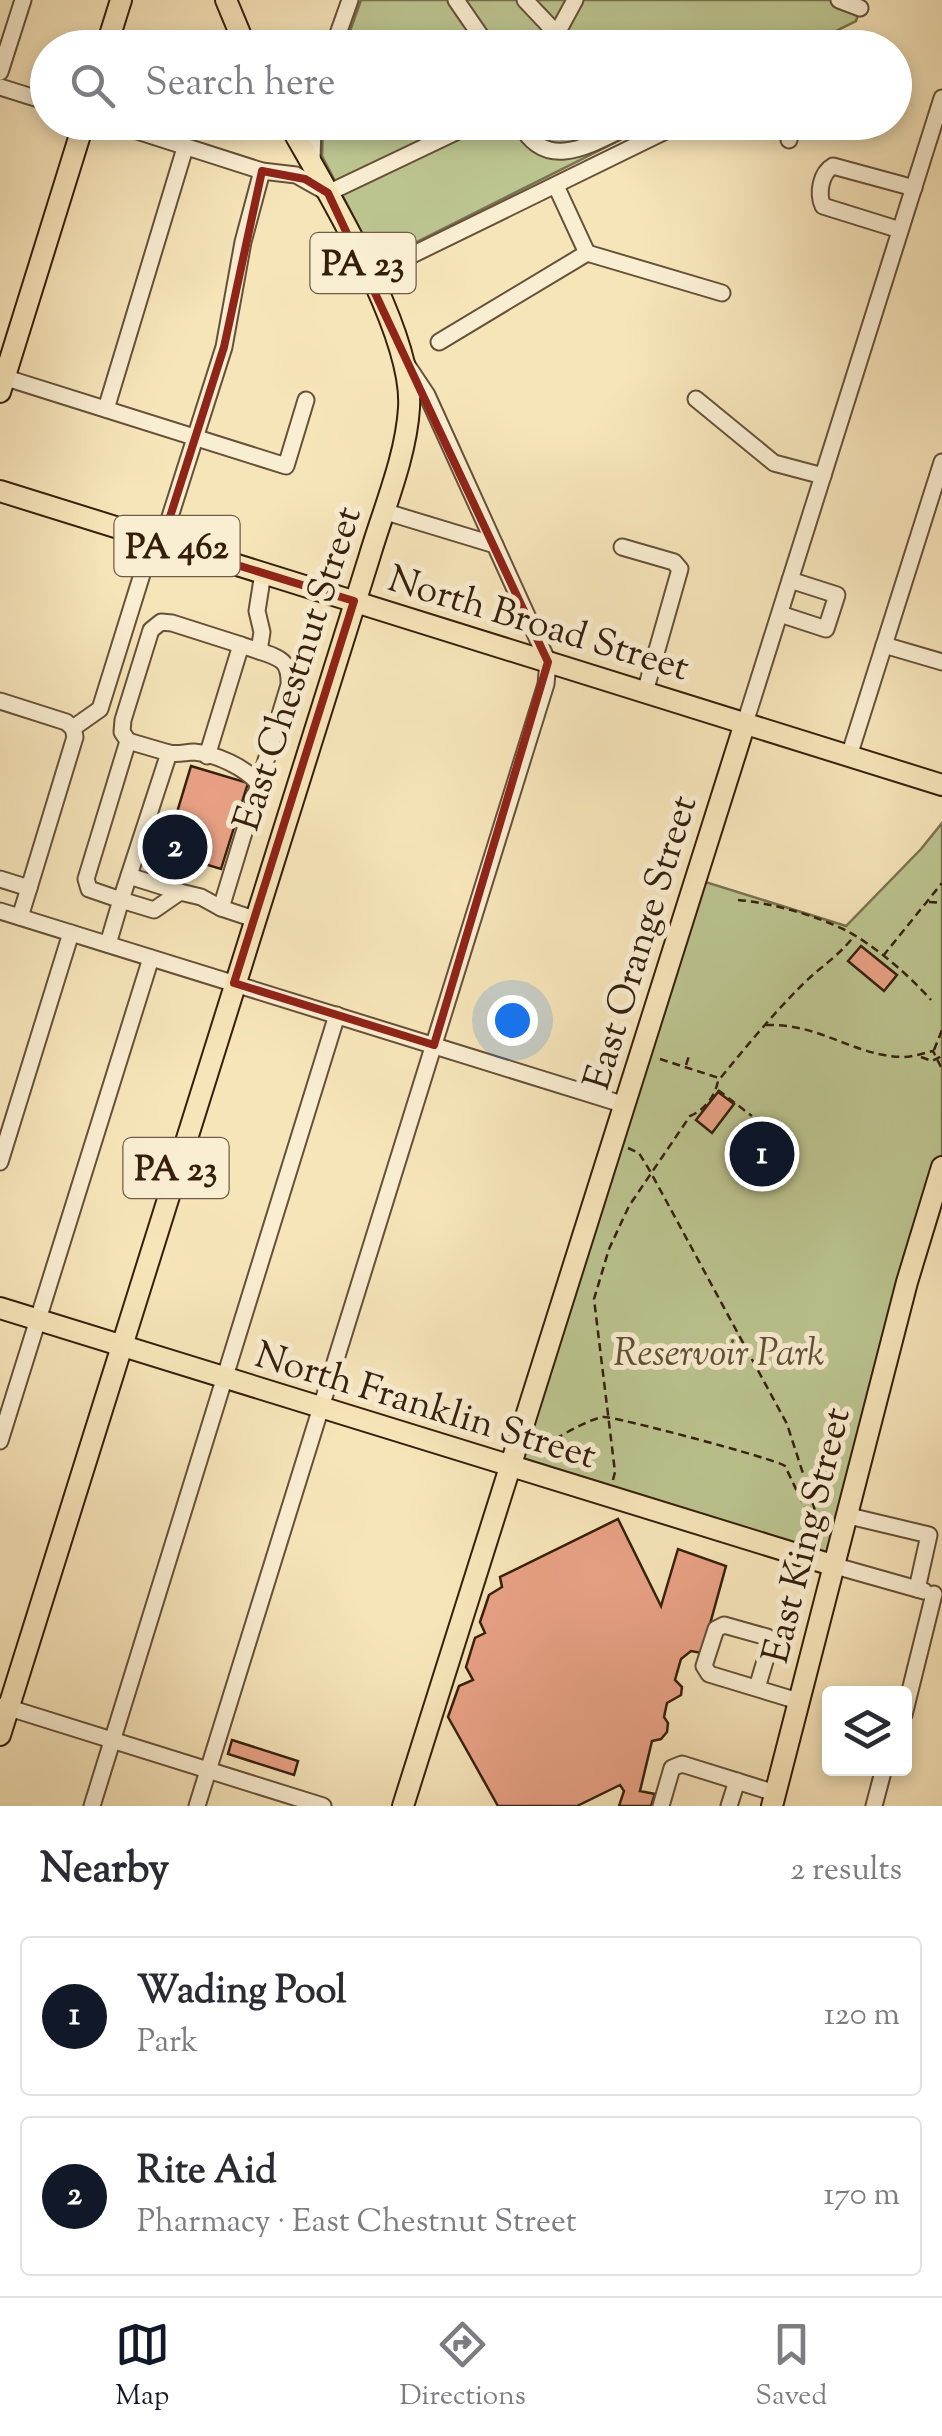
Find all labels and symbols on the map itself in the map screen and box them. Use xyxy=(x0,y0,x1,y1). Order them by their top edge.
road number: PA 23 xyxy=(310,233,416,293)
street label: East Chestnut Street xyxy=(222,500,378,838)
road number: PA 462 xyxy=(114,516,240,576)
street label: North Broad Street xyxy=(381,554,695,697)
street label: East Orange Street xyxy=(572,789,713,1097)
pin: 2 xyxy=(142,810,208,884)
your location xyxy=(487,995,538,1046)
pin: 1 xyxy=(730,1116,794,1192)
road number: PA 23 xyxy=(124,1138,228,1198)
park label: Reservoir Park xyxy=(614,1329,824,1383)
street label: North Franklin Street xyxy=(248,1330,602,1485)
street label: East King Street xyxy=(751,1403,867,1669)

